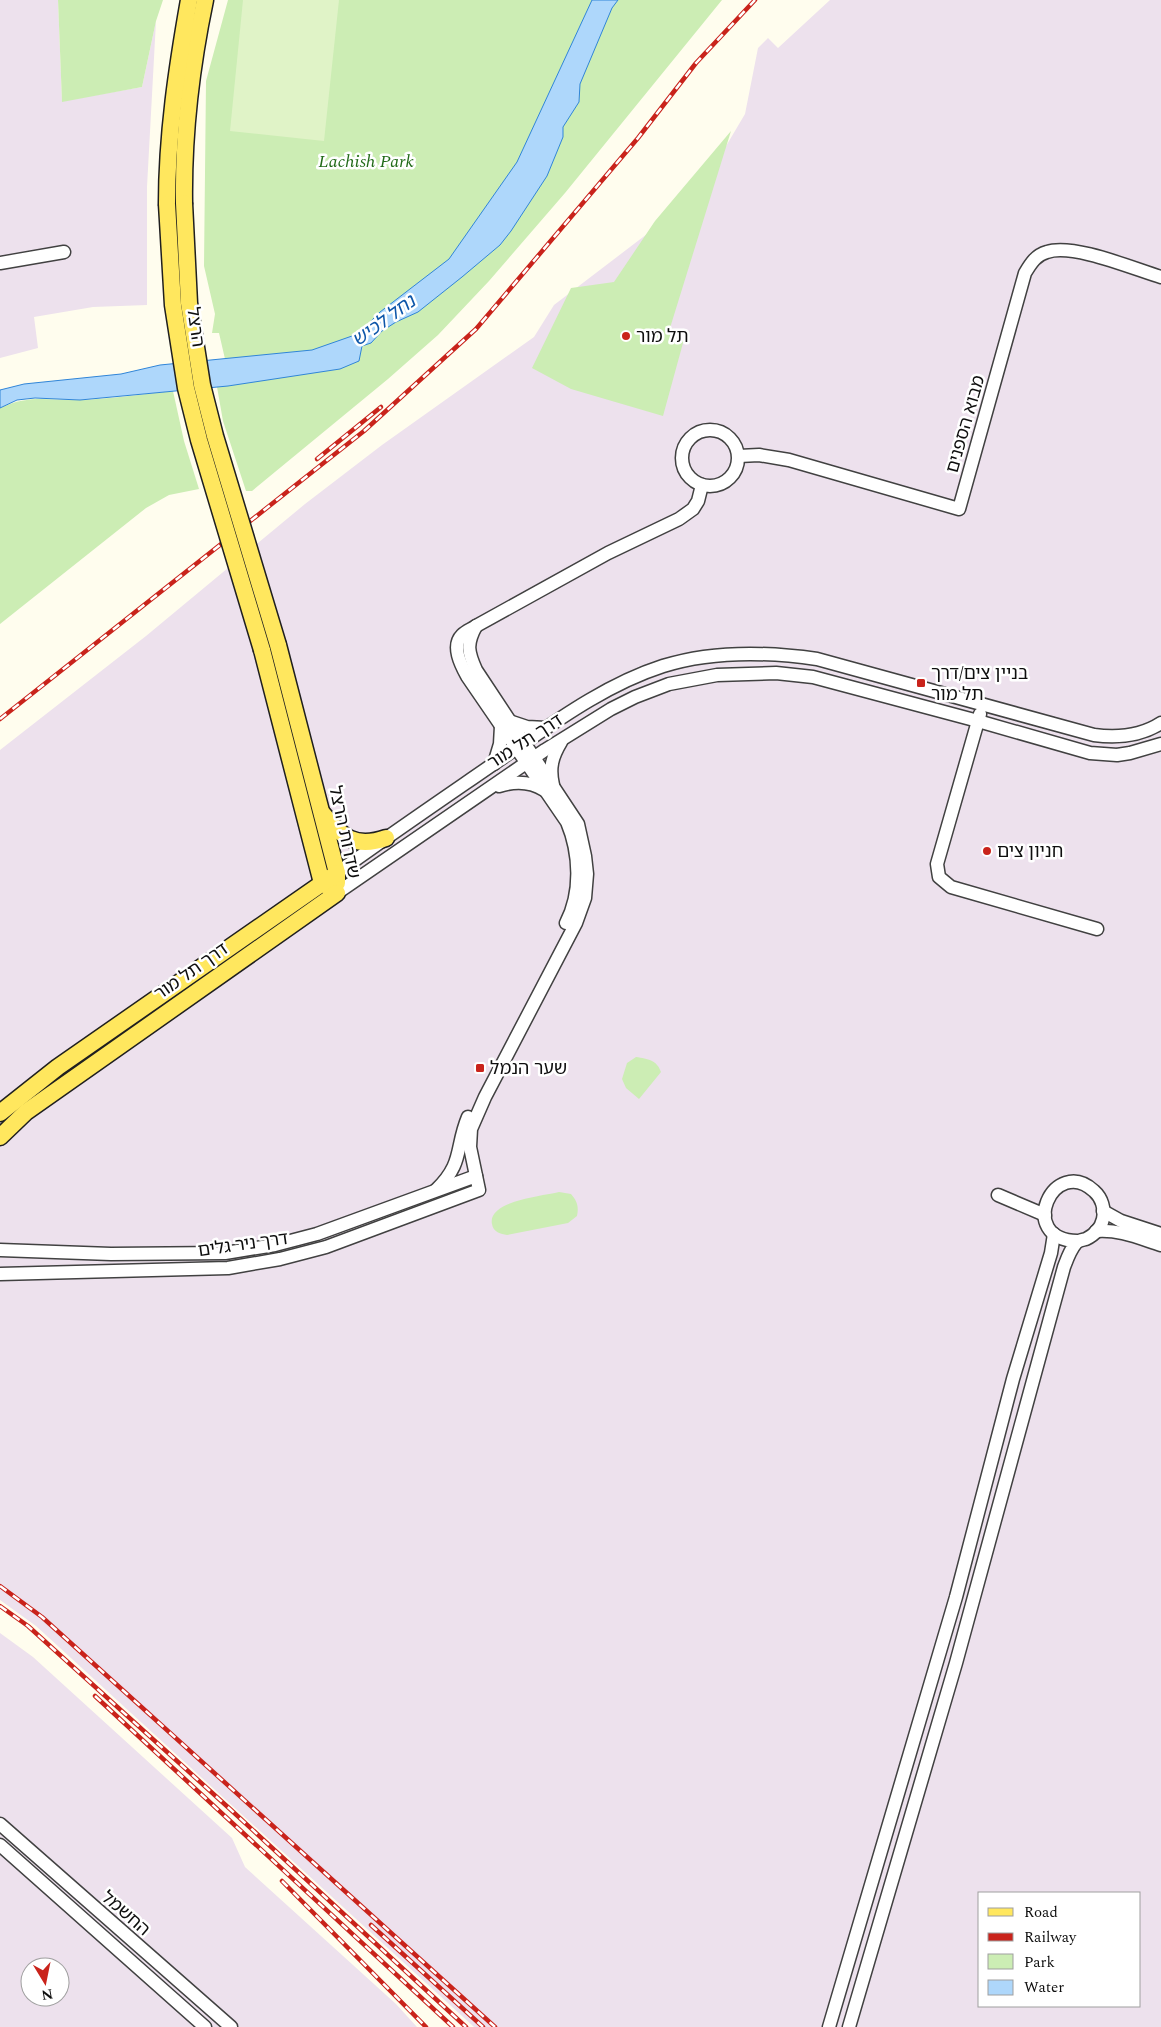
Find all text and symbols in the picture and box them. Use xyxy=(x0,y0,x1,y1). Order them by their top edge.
park label: Lachish Park xyxy=(318,148,414,175)
water label: נחל לכיש xyxy=(346,287,423,354)
street label: הרצל xyxy=(179,305,212,349)
place label: תל מור xyxy=(636,323,689,350)
marker: תל מור xyxy=(620,330,632,342)
street label: מבוא הספנים xyxy=(939,372,992,476)
place label: בניין צים/דרך תל מור xyxy=(931,660,1028,708)
marker: בניין צים/דרך תל מור xyxy=(915,677,927,689)
street label: דרך תל מור xyxy=(482,707,569,776)
street label: שדרות הרצל xyxy=(322,783,367,881)
place label: חניון צים xyxy=(997,838,1063,865)
marker: חניון צים xyxy=(981,845,993,857)
street label: דרך תל מור xyxy=(149,936,234,1007)
place label: שער הנמל xyxy=(490,1055,567,1082)
marker: שער הנמל xyxy=(474,1062,486,1074)
street label: דרך ניר גלים xyxy=(196,1225,290,1264)
street label: החשמל xyxy=(95,1884,156,1942)
legend xyxy=(978,1892,1141,2007)
text: Road xyxy=(1024,1901,1058,1924)
text: Railway xyxy=(1024,1926,1077,1949)
text: Park xyxy=(1024,1951,1055,1974)
north arrow xyxy=(20,1957,70,2007)
text: Water xyxy=(1024,1976,1064,1999)
text: N xyxy=(40,1983,55,2006)

